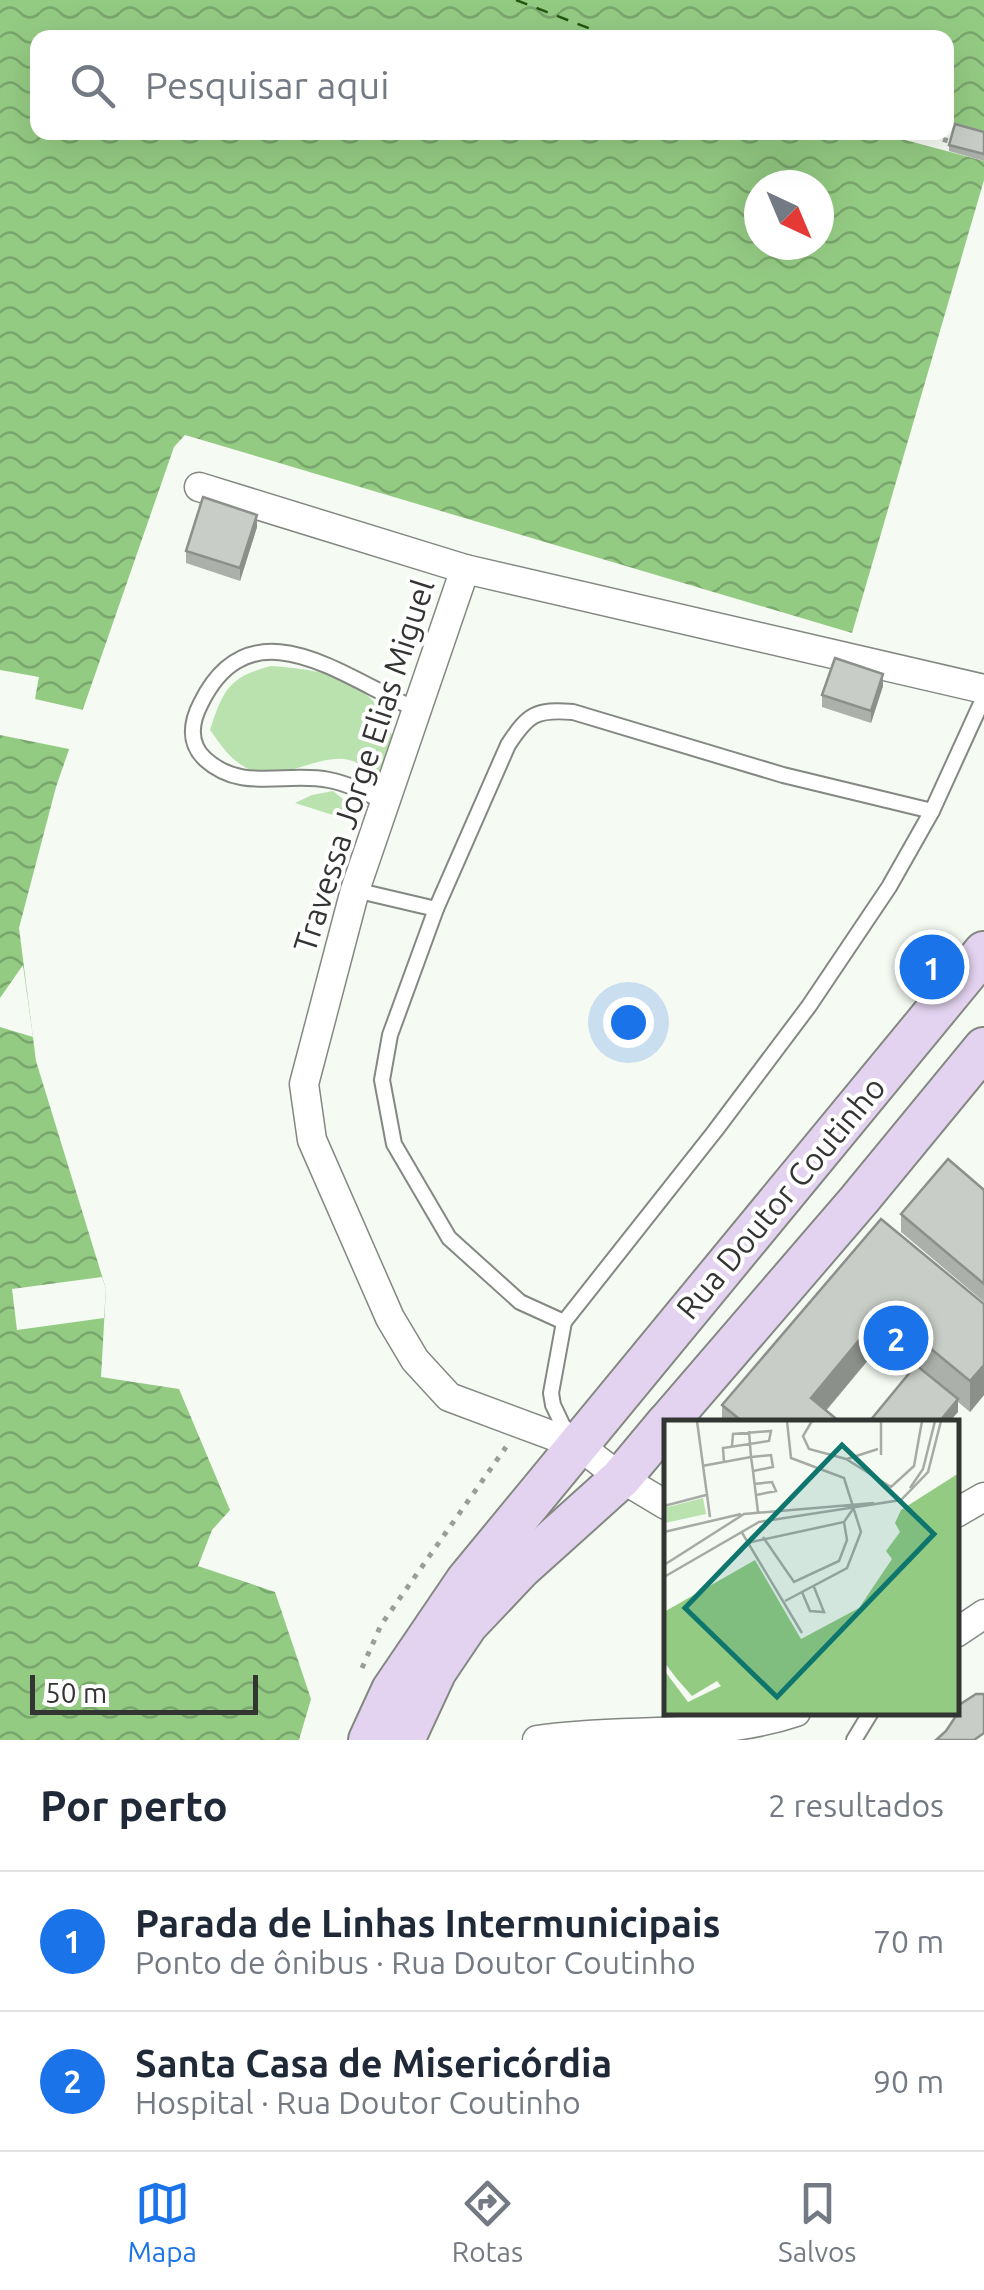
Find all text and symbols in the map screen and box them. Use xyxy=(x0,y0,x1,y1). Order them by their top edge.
search box xyxy=(30,30,954,140)
icon: search xyxy=(65,58,120,113)
text: Pesquisar aqui xyxy=(145,64,389,106)
north arrow xyxy=(744,170,834,260)
street label: Travessa Jorge Elias Miguel xyxy=(286,575,440,957)
pin: 1 xyxy=(900,930,964,1004)
your location xyxy=(603,997,654,1048)
street label: Rua Doutor Coutinho xyxy=(669,1069,892,1326)
pin: 2 xyxy=(864,1300,928,1376)
inset map xyxy=(664,1420,959,1715)
scale bar xyxy=(30,1670,258,1714)
text: 50 m xyxy=(45,1677,107,1708)
text: Por perto xyxy=(40,1782,228,1829)
text: 2 resultados xyxy=(768,1787,944,1823)
text: Parada de Linhas Intermunicipais xyxy=(135,1902,720,1944)
text: 1 xyxy=(63,1923,82,1959)
text: 70 m xyxy=(873,1923,944,1959)
text: Ponto de ônibus · Rua Doutor Coutinho xyxy=(135,1944,696,1980)
text: Santa Casa de Misericórdia xyxy=(135,2042,612,2084)
text: 2 xyxy=(63,2063,82,2099)
text: 90 m xyxy=(873,2063,944,2099)
text: Hospital · Rua Doutor Coutinho xyxy=(135,2084,581,2120)
tab: Mapa xyxy=(127,2176,197,2267)
tab: Rotas xyxy=(452,2176,523,2267)
tab: Salvos xyxy=(778,2176,857,2267)

